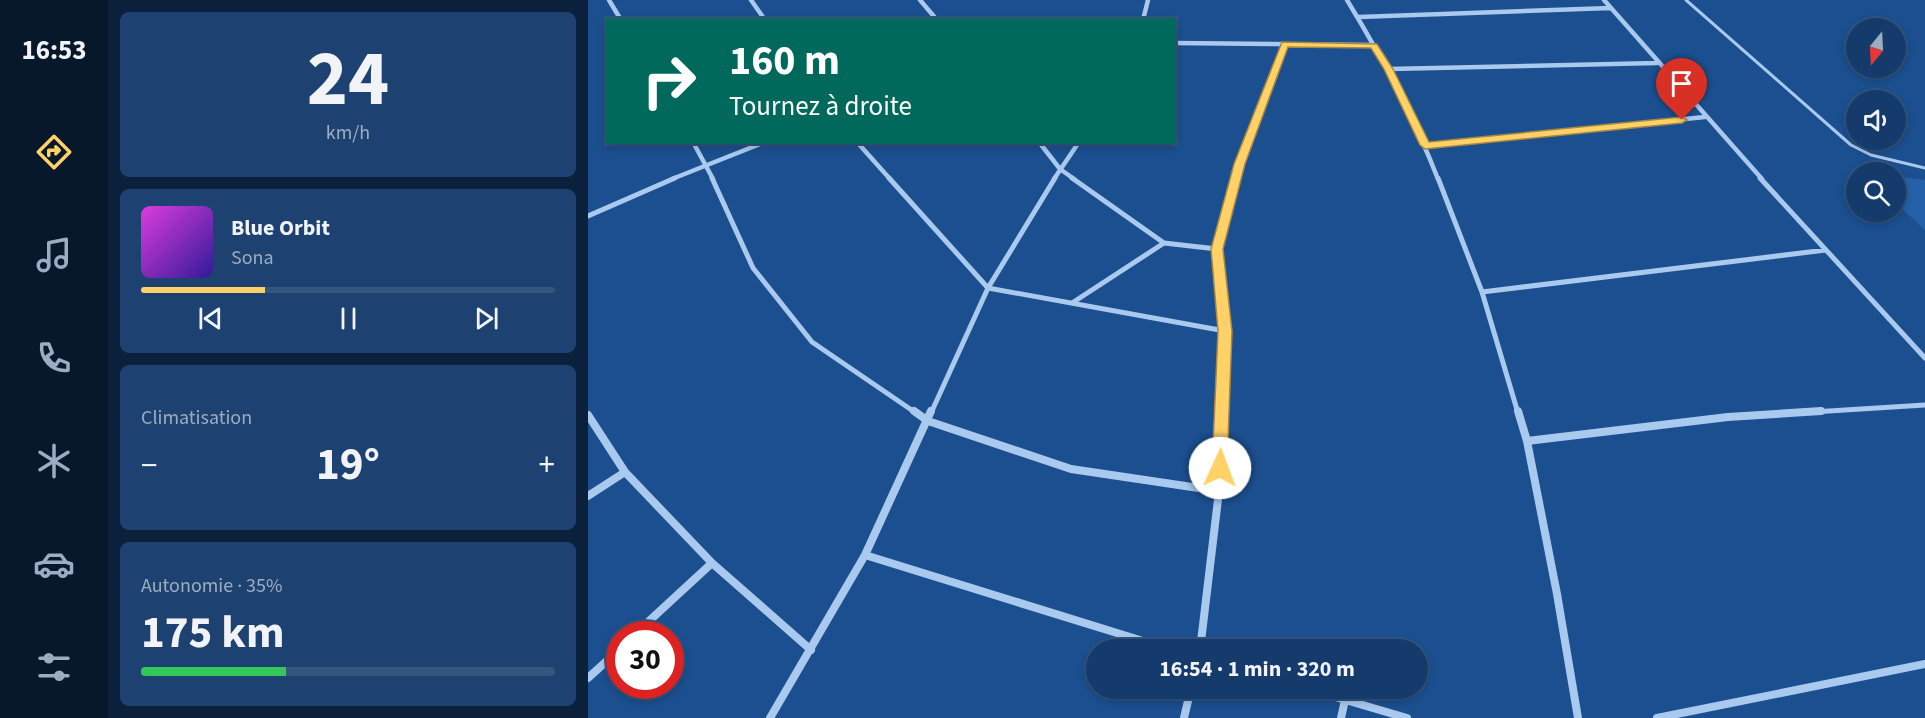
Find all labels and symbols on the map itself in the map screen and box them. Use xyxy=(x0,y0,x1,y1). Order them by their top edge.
north arrow xyxy=(1846,18,1906,78)
pin xyxy=(1656,58,1707,120)
position arrow xyxy=(1188,436,1252,500)
speed limit sign: 30 xyxy=(606,621,684,699)

